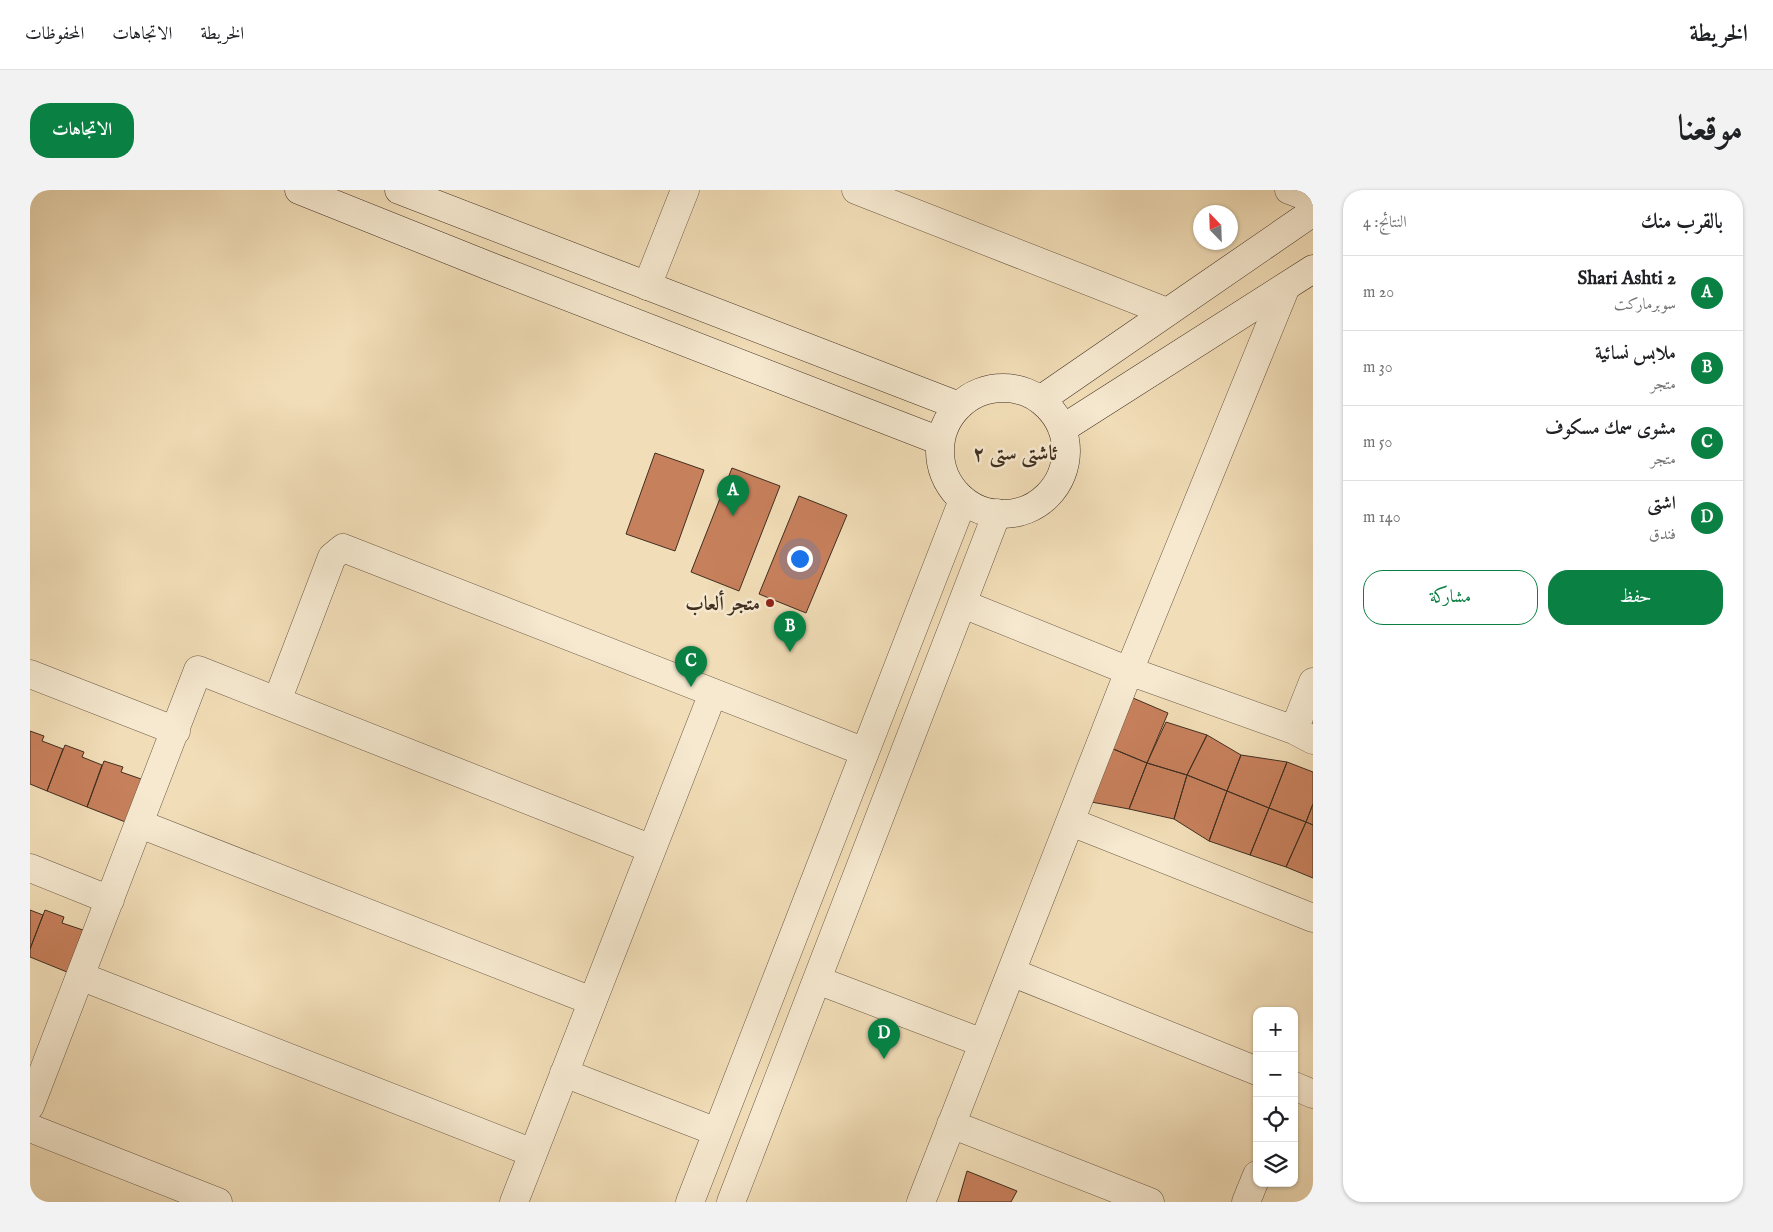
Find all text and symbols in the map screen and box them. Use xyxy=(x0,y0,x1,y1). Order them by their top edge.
text: الخريطة xyxy=(1690,19,1748,50)
text: المحفوظات xyxy=(25,23,84,46)
text: الاتجاهات xyxy=(112,23,172,46)
text: الخريطة xyxy=(200,23,244,46)
button: الاتجاهات xyxy=(30,103,134,158)
text: موقعنا xyxy=(1678,107,1743,152)
north arrow xyxy=(1193,205,1238,250)
text: بالقرب منك xyxy=(1641,209,1723,236)
text: النتائج: 4 xyxy=(1363,213,1407,233)
text: Shari Ashti 2 xyxy=(1577,267,1676,291)
text: 20 m xyxy=(1363,283,1394,303)
text: A xyxy=(1702,283,1712,303)
text: سوبرماركت xyxy=(1614,295,1676,315)
text: ملابس نسائية xyxy=(1595,342,1676,366)
text: 30 m xyxy=(1363,358,1393,378)
text: B xyxy=(1702,358,1712,378)
text: متجر xyxy=(1651,375,1676,395)
text: مشوى سمك مسكوف xyxy=(1545,417,1676,441)
text: 50 m xyxy=(1363,433,1392,453)
text: C xyxy=(1701,433,1713,453)
district label: ئاشتی ستی ٢ xyxy=(973,441,1058,468)
text: متجر xyxy=(1651,450,1676,470)
pin: A xyxy=(717,475,749,516)
text: اشتی xyxy=(1647,492,1676,516)
text: 140 m xyxy=(1363,508,1401,528)
text: D xyxy=(1701,508,1713,528)
text: فندق xyxy=(1649,525,1676,545)
your location xyxy=(787,546,813,572)
button: مشاركة xyxy=(1363,570,1538,625)
button: حفظ xyxy=(1548,570,1723,625)
place label: متجر ألعاب xyxy=(685,590,760,617)
marker: متجر ألعاب xyxy=(764,597,776,609)
pin: B xyxy=(774,611,806,652)
pin: C xyxy=(675,646,707,687)
map controls xyxy=(1253,1007,1298,1187)
button: + xyxy=(1253,1007,1298,1052)
pin: D xyxy=(868,1018,900,1059)
button: − xyxy=(1253,1052,1298,1097)
button: locate xyxy=(1253,1097,1298,1142)
button: layers xyxy=(1253,1142,1298,1187)

